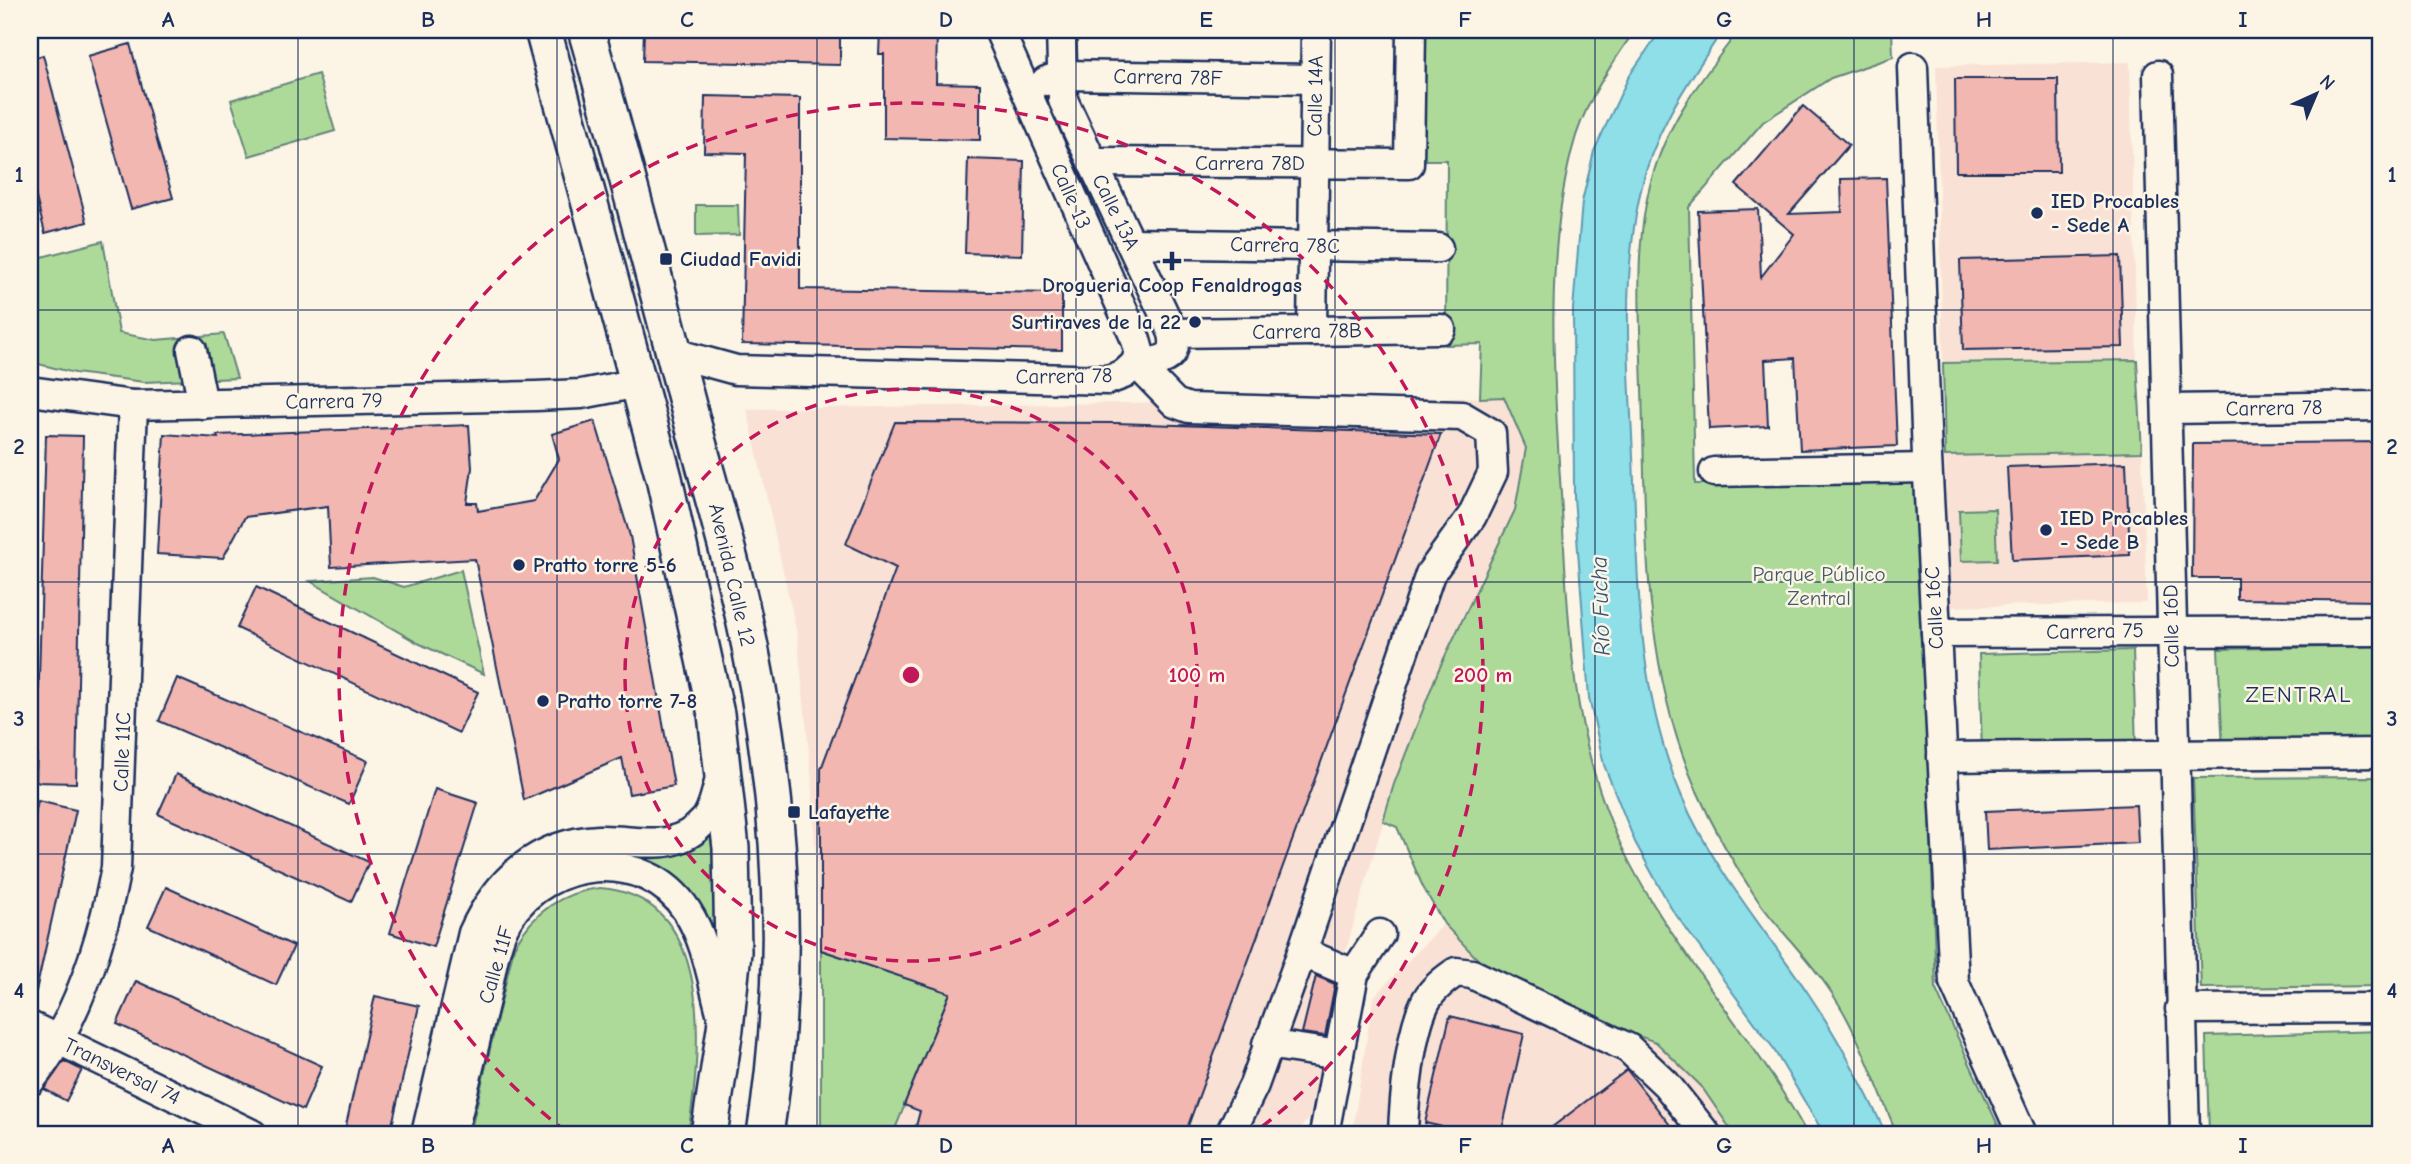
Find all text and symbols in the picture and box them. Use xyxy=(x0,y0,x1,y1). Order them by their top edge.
text: A xyxy=(162,6,175,33)
text: B xyxy=(421,6,435,33)
text: C xyxy=(680,6,694,33)
text: D xyxy=(939,6,953,33)
text: E xyxy=(1199,6,1213,33)
text: F xyxy=(1458,6,1472,33)
text: G xyxy=(1716,6,1732,33)
text: H xyxy=(1976,6,1992,33)
text: I xyxy=(2238,6,2248,33)
street label: Calle 14A xyxy=(1302,55,1328,137)
north arrow xyxy=(2282,60,2352,130)
street label: Carrera 78F xyxy=(1113,64,1223,90)
text: N xyxy=(2315,70,2339,95)
street label: Carrera 78D xyxy=(1195,151,1305,175)
street label: Calle 13 xyxy=(1046,159,1096,233)
text: 1 xyxy=(14,161,24,188)
text: 1 xyxy=(2387,161,2397,188)
street label: Calle 13A xyxy=(1087,170,1145,254)
place label: IED Procables - Sede A xyxy=(2051,189,2179,237)
marker: IED Procables - Sede A xyxy=(2029,205,2045,221)
street label: Carrera 78C xyxy=(1230,232,1340,258)
place label: Ciudad Favidi xyxy=(680,247,802,271)
marker: Ciudad Favidi xyxy=(658,251,674,267)
marker: Drogueria Coop Fenaldrogas xyxy=(1164,253,1180,269)
place label: Drogueria Coop Fenaldrogas xyxy=(1042,273,1302,297)
place label: Surtiraves de la 22 xyxy=(1012,310,1181,334)
marker: Surtiraves de la 22 xyxy=(1187,314,1203,330)
street label: Carrera 78B xyxy=(1252,318,1362,344)
street label: Carrera 78 xyxy=(1015,363,1113,389)
street label: Carrera 79 xyxy=(285,388,383,414)
street label: Carrera 78 xyxy=(2225,395,2323,421)
text: 2 xyxy=(13,433,25,460)
text: 2 xyxy=(2386,433,2398,460)
street label: Avenida Calle 12 xyxy=(704,501,760,649)
place label: IED Procables - Sede B xyxy=(2060,506,2188,554)
marker: IED Procables - Sede B xyxy=(2038,522,2054,538)
place label: Pratto torre 5-6 xyxy=(533,553,677,577)
water label: Río Fucha xyxy=(1585,556,1616,656)
marker: Pratto torre 5-6 xyxy=(511,557,527,573)
park label: Parque Público Zentral xyxy=(1752,562,1886,610)
street label: Calle 16C xyxy=(1920,566,1948,650)
street label: Calle 16D xyxy=(2158,584,2184,668)
street label: Carrera 75 xyxy=(2046,618,2144,644)
centre of rings xyxy=(899,663,923,687)
text: 100 m xyxy=(1169,663,1225,687)
text: 200 m xyxy=(1454,663,1512,687)
district label: ZENTRAL xyxy=(2246,681,2352,708)
place label: Pratto torre 7-8 xyxy=(557,689,697,713)
marker: Pratto torre 7-8 xyxy=(535,693,551,709)
text: 3 xyxy=(13,705,25,732)
text: 3 xyxy=(2386,705,2398,732)
street label: Calle 11C xyxy=(109,712,135,792)
place label: Lafayette xyxy=(808,800,890,824)
marker: Lafayette xyxy=(786,804,802,820)
street label: Calle 11F xyxy=(474,924,518,1006)
text: 4 xyxy=(14,977,25,1004)
text: 4 xyxy=(2387,977,2398,1004)
street label: Transversal 74 xyxy=(60,1032,184,1110)
text: A xyxy=(162,1132,175,1159)
text: B xyxy=(421,1132,435,1159)
text: C xyxy=(680,1132,694,1159)
text: D xyxy=(939,1132,953,1159)
text: E xyxy=(1199,1132,1213,1159)
text: F xyxy=(1458,1132,1472,1159)
text: G xyxy=(1716,1132,1732,1159)
text: H xyxy=(1976,1132,1992,1159)
text: I xyxy=(2238,1132,2248,1159)

